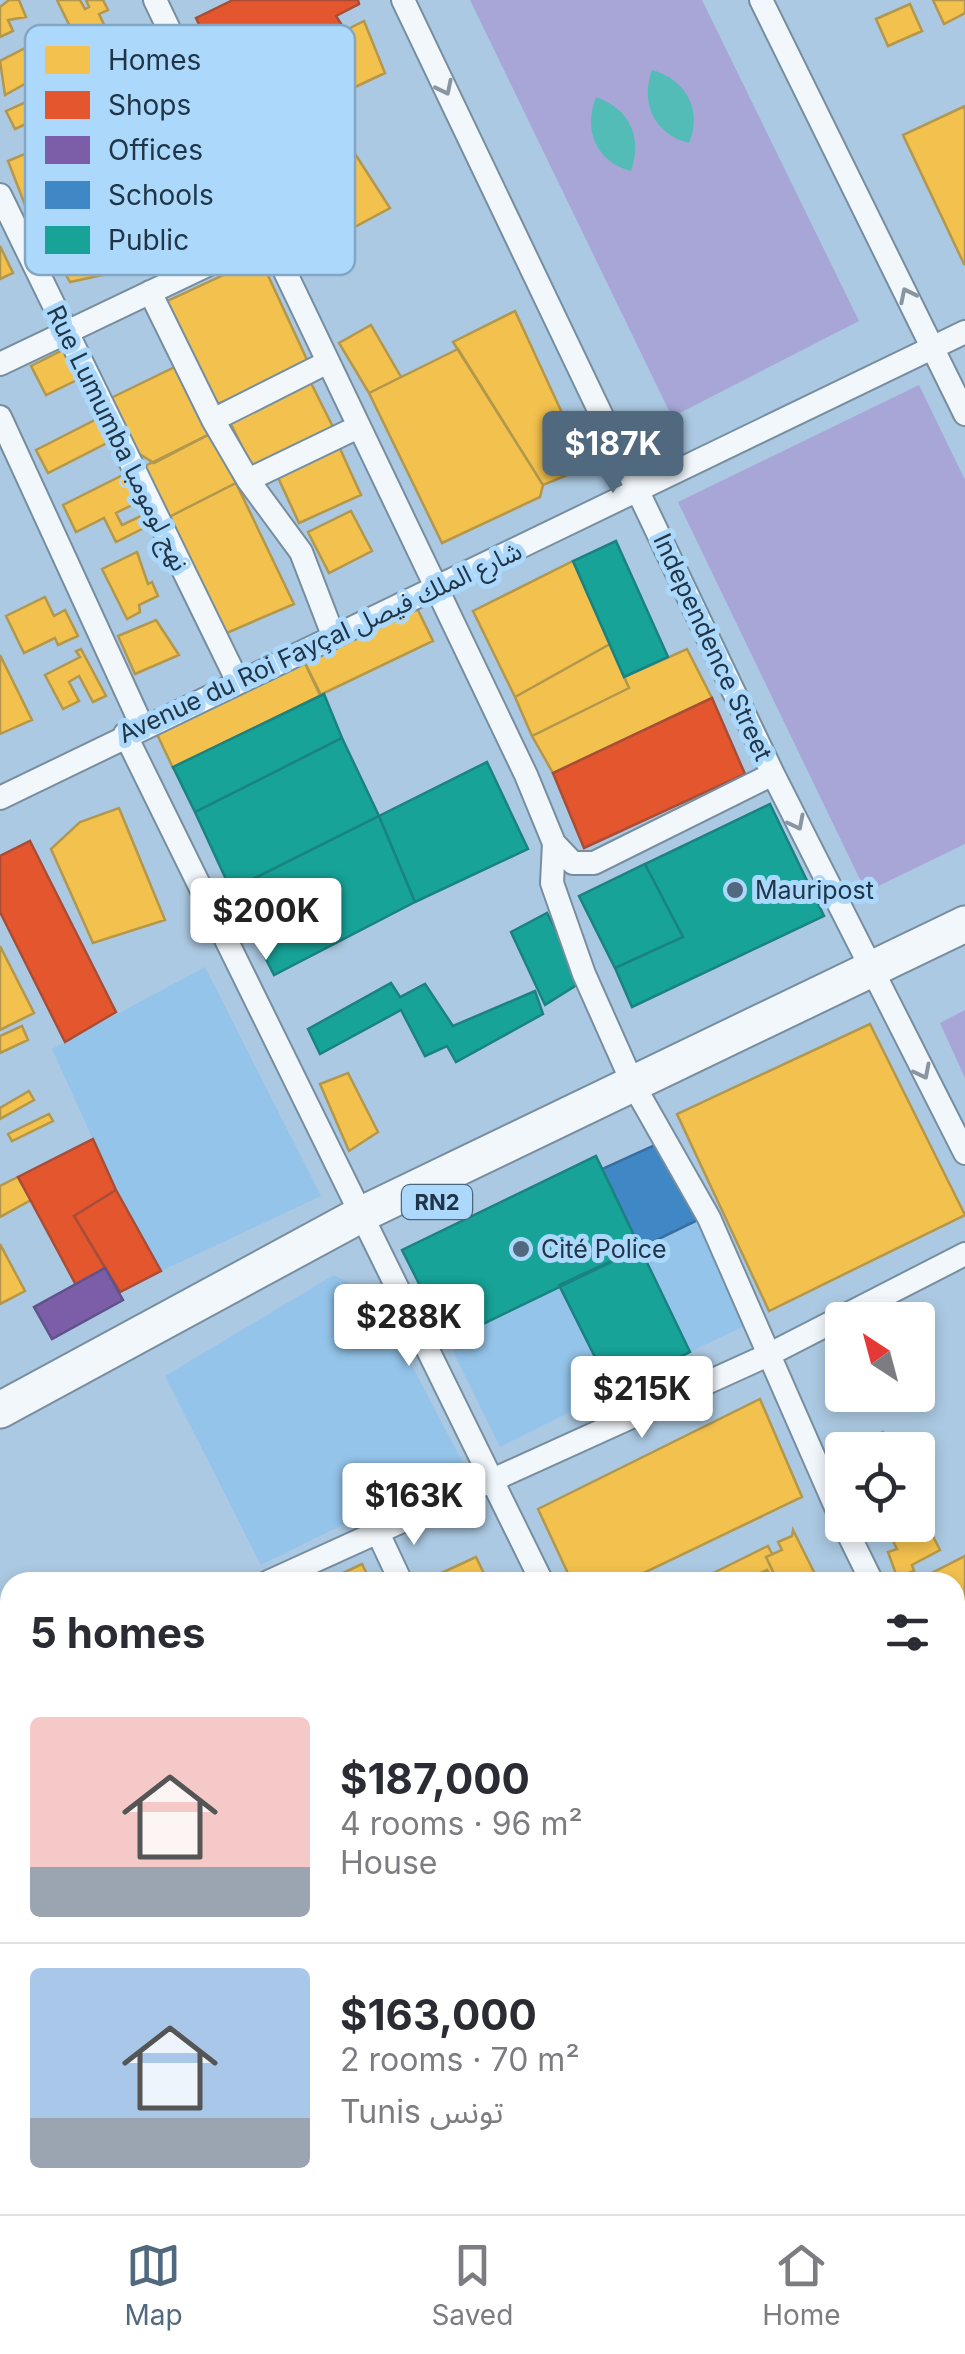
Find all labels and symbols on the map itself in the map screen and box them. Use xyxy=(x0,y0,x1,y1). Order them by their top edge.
legend xyxy=(25,25,355,275)
text: Homes xyxy=(108,43,201,77)
one-way arrow xyxy=(433,78,453,96)
text: Shops xyxy=(108,88,191,122)
text: Offices xyxy=(108,133,203,167)
text: Schools xyxy=(108,178,214,212)
text: Public xyxy=(108,223,189,257)
one-way arrow xyxy=(899,287,919,305)
street label: Rue Lumumba نهج لومومبا xyxy=(37,300,195,577)
pin: $187K xyxy=(543,411,683,496)
street label: Independence Street xyxy=(647,529,779,765)
street label: Avenue du Roi Fayçal شارع الملك فيصل xyxy=(114,535,528,753)
one-way arrow xyxy=(785,813,805,831)
place label: Mauripost xyxy=(755,875,874,905)
pin: $200K xyxy=(196,878,336,963)
marker: Mauripost xyxy=(724,879,746,901)
one-way arrow xyxy=(911,1061,930,1079)
road number: RN2 xyxy=(402,1185,472,1219)
place label: Cité Police xyxy=(541,1234,667,1264)
marker: Cité Police xyxy=(510,1238,532,1260)
pin: $288K xyxy=(339,1284,479,1369)
north arrow xyxy=(825,1302,935,1412)
pin: $215K xyxy=(572,1356,712,1441)
pin: $163K xyxy=(344,1463,484,1548)

